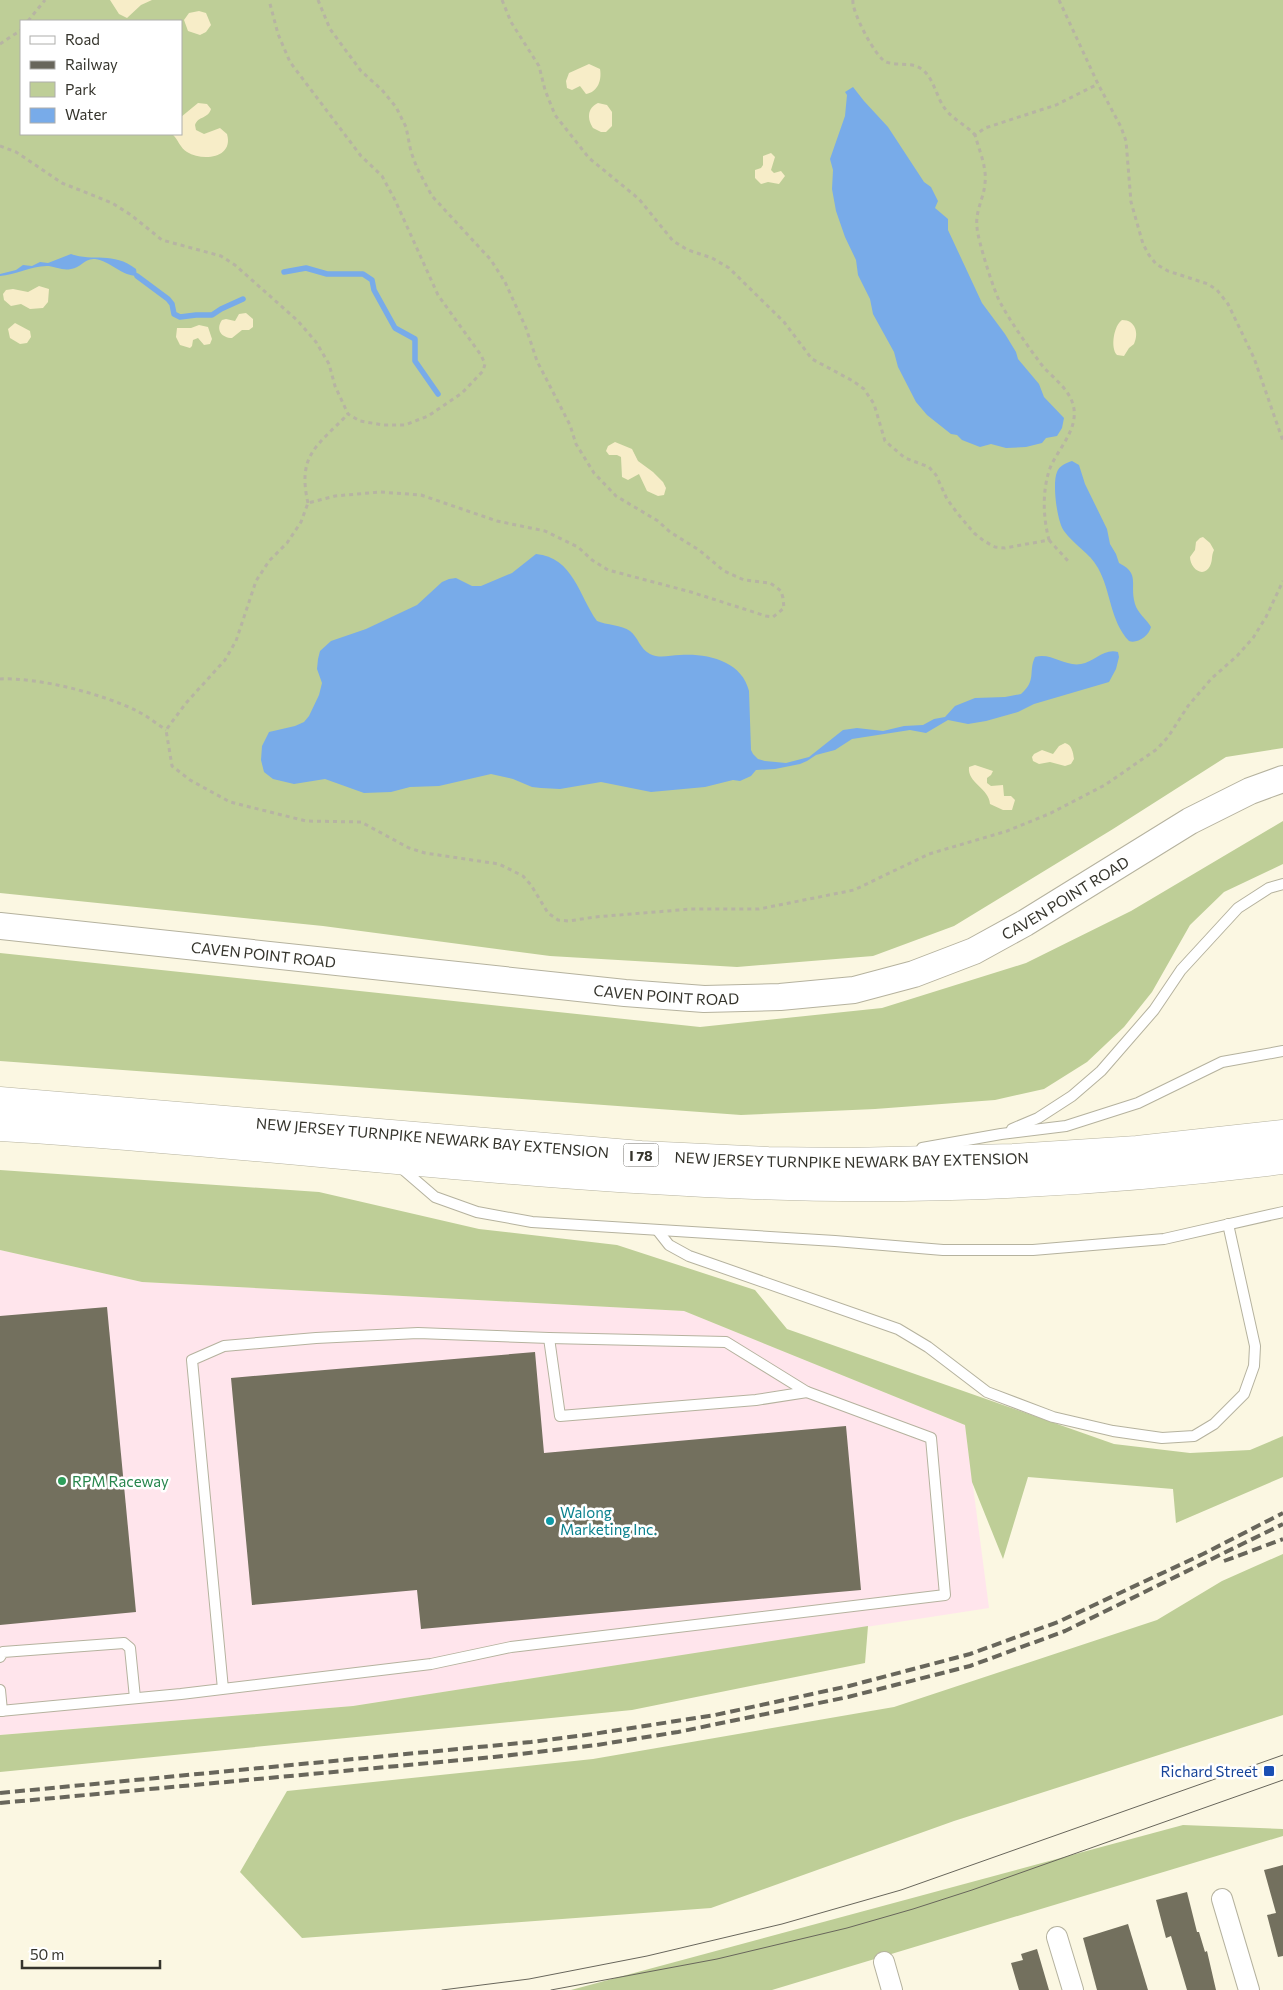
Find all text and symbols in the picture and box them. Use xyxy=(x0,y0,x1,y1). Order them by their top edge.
legend xyxy=(20,20,182,135)
text: Road xyxy=(65,30,100,48)
text: Railway xyxy=(65,55,118,73)
text: Park xyxy=(65,80,96,98)
text: Water xyxy=(65,105,107,123)
street label: CAVEN POINT ROAD xyxy=(998,852,1132,943)
street label: CAVEN POINT ROAD xyxy=(190,938,337,971)
street label: CAVEN POINT ROAD xyxy=(593,981,739,1008)
street label: NEW JERSEY TURNPIKE NEWARK BAY EXTENSION xyxy=(255,1114,610,1161)
road number: I 78 xyxy=(624,1144,658,1166)
street label: NEW JERSEY TURNPIKE NEWARK BAY EXTENSION xyxy=(674,1148,1029,1171)
place label: RPM Raceway xyxy=(72,1472,169,1490)
marker: RPM Raceway xyxy=(56,1475,68,1487)
place label: Walong Marketing Inc. xyxy=(560,1503,657,1538)
marker: Walong Marketing Inc. xyxy=(544,1515,556,1527)
place label: Richard Street xyxy=(1161,1762,1258,1780)
marker: Richard Street xyxy=(1262,1764,1276,1778)
scale bar xyxy=(22,1938,160,1970)
text: 50 m xyxy=(30,1945,64,1963)

